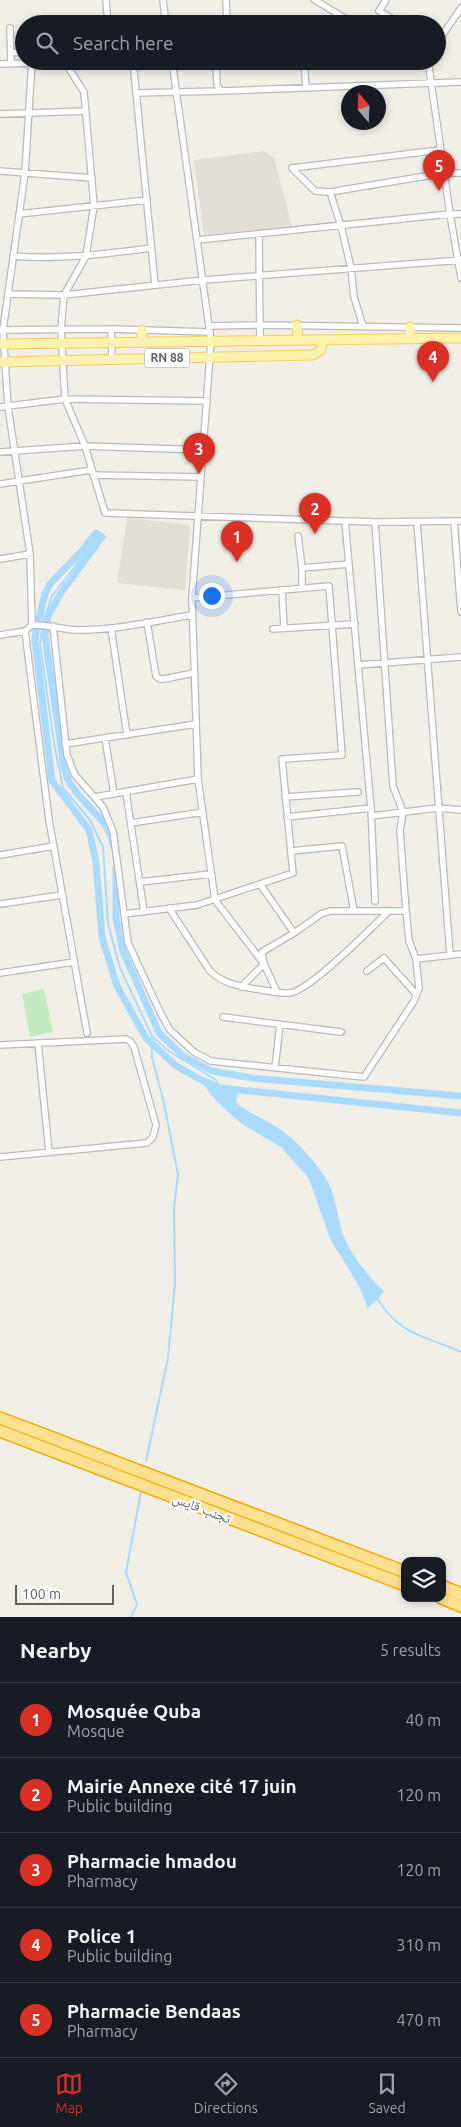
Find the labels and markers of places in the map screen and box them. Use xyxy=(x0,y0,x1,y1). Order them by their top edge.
pin: 5 xyxy=(423,150,455,191)
pin: 4 xyxy=(417,341,449,382)
pin: 3 xyxy=(183,433,215,474)
pin: 2 xyxy=(299,493,331,534)
pin: 1 xyxy=(221,521,253,562)

